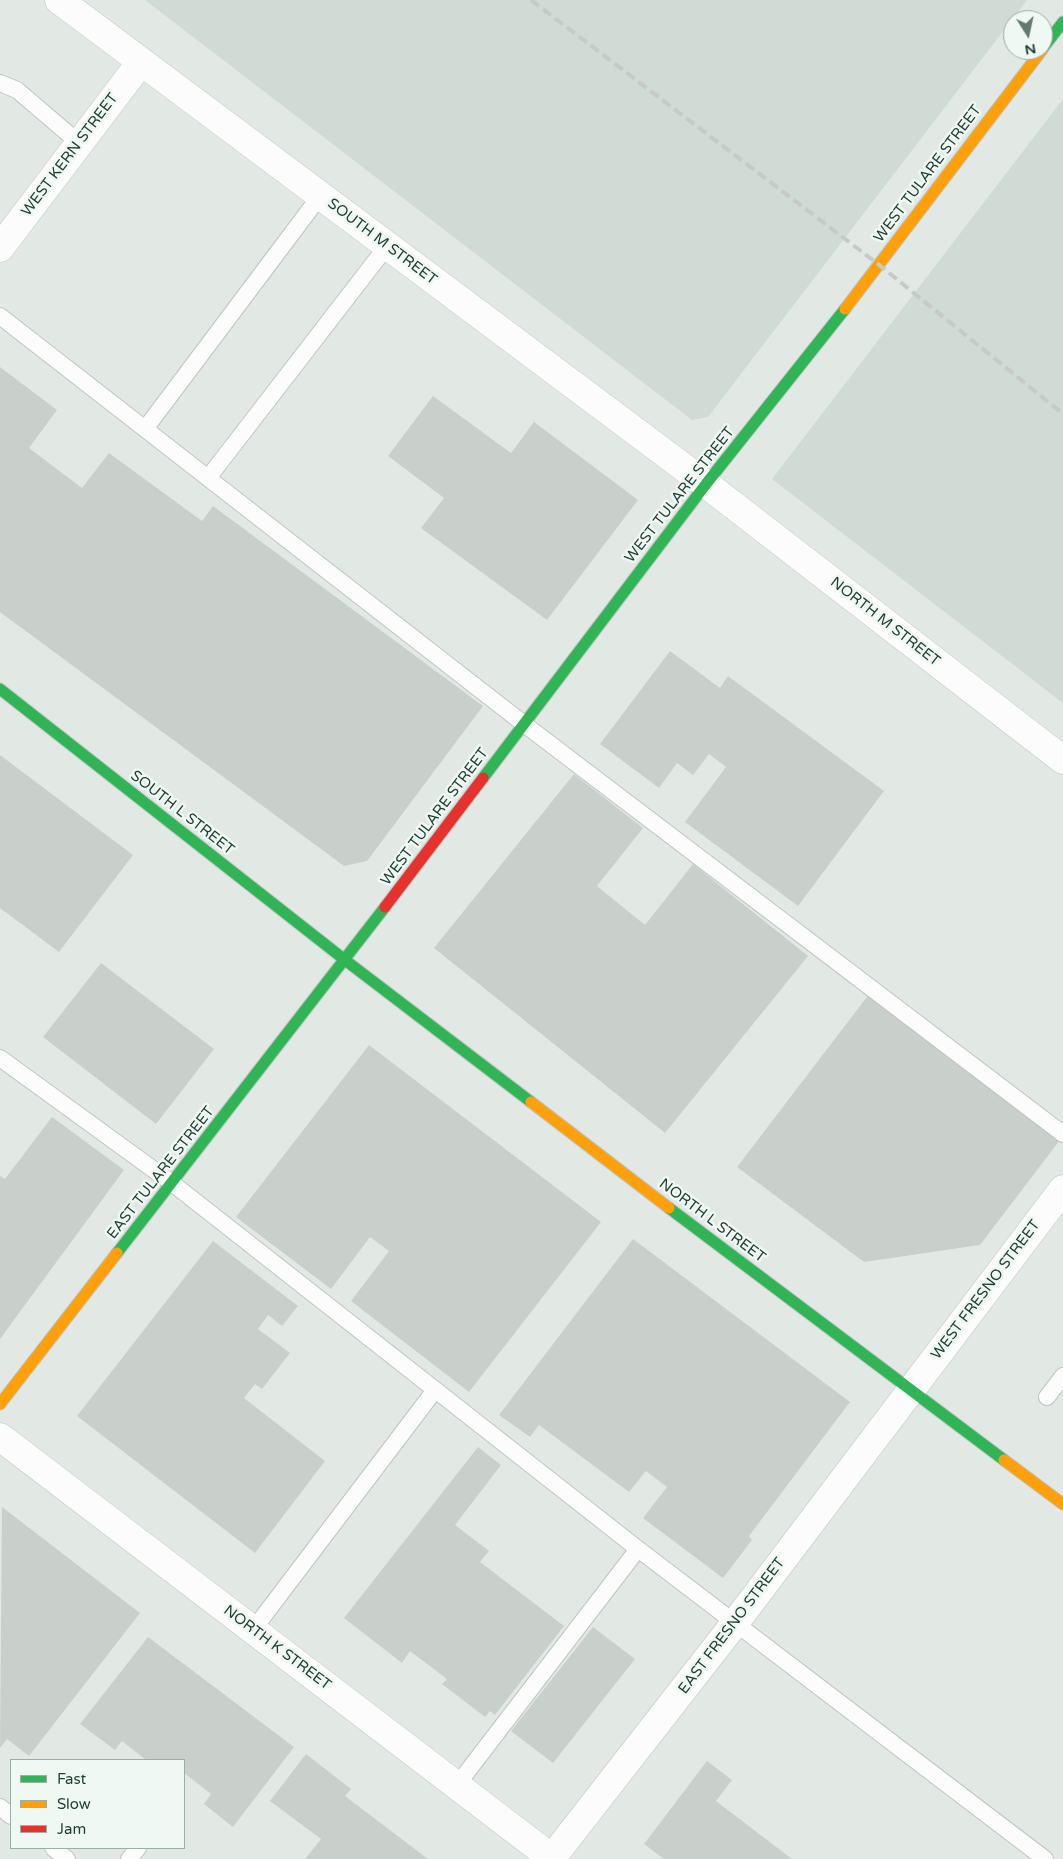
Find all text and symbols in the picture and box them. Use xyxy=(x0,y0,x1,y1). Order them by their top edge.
north arrow xyxy=(1003,10,1053,60)
text: N xyxy=(1024,40,1038,59)
street label: WEST KERN STREET xyxy=(18,90,122,220)
street label: WEST TULARE STREET xyxy=(870,102,986,246)
street label: SOUTH M STREET xyxy=(324,195,440,289)
street label: WEST TULARE STREET xyxy=(621,423,739,567)
street label: NORTH M STREET xyxy=(826,574,944,670)
street label: WEST TULARE STREET xyxy=(377,745,493,889)
street label: SOUTH L STREET xyxy=(127,767,237,859)
street label: EAST TULARE STREET xyxy=(104,1103,218,1243)
street label: NORTH L STREET xyxy=(655,1175,769,1267)
street label: WEST FRESNO STREET xyxy=(928,1217,1044,1363)
street label: EAST FRESNO STREET xyxy=(675,1554,789,1698)
street label: NORTH K STREET xyxy=(220,1602,334,1694)
legend xyxy=(10,1759,185,1849)
text: Fast xyxy=(57,1770,86,1788)
text: Slow xyxy=(57,1795,91,1813)
text: Jam xyxy=(57,1820,86,1838)

